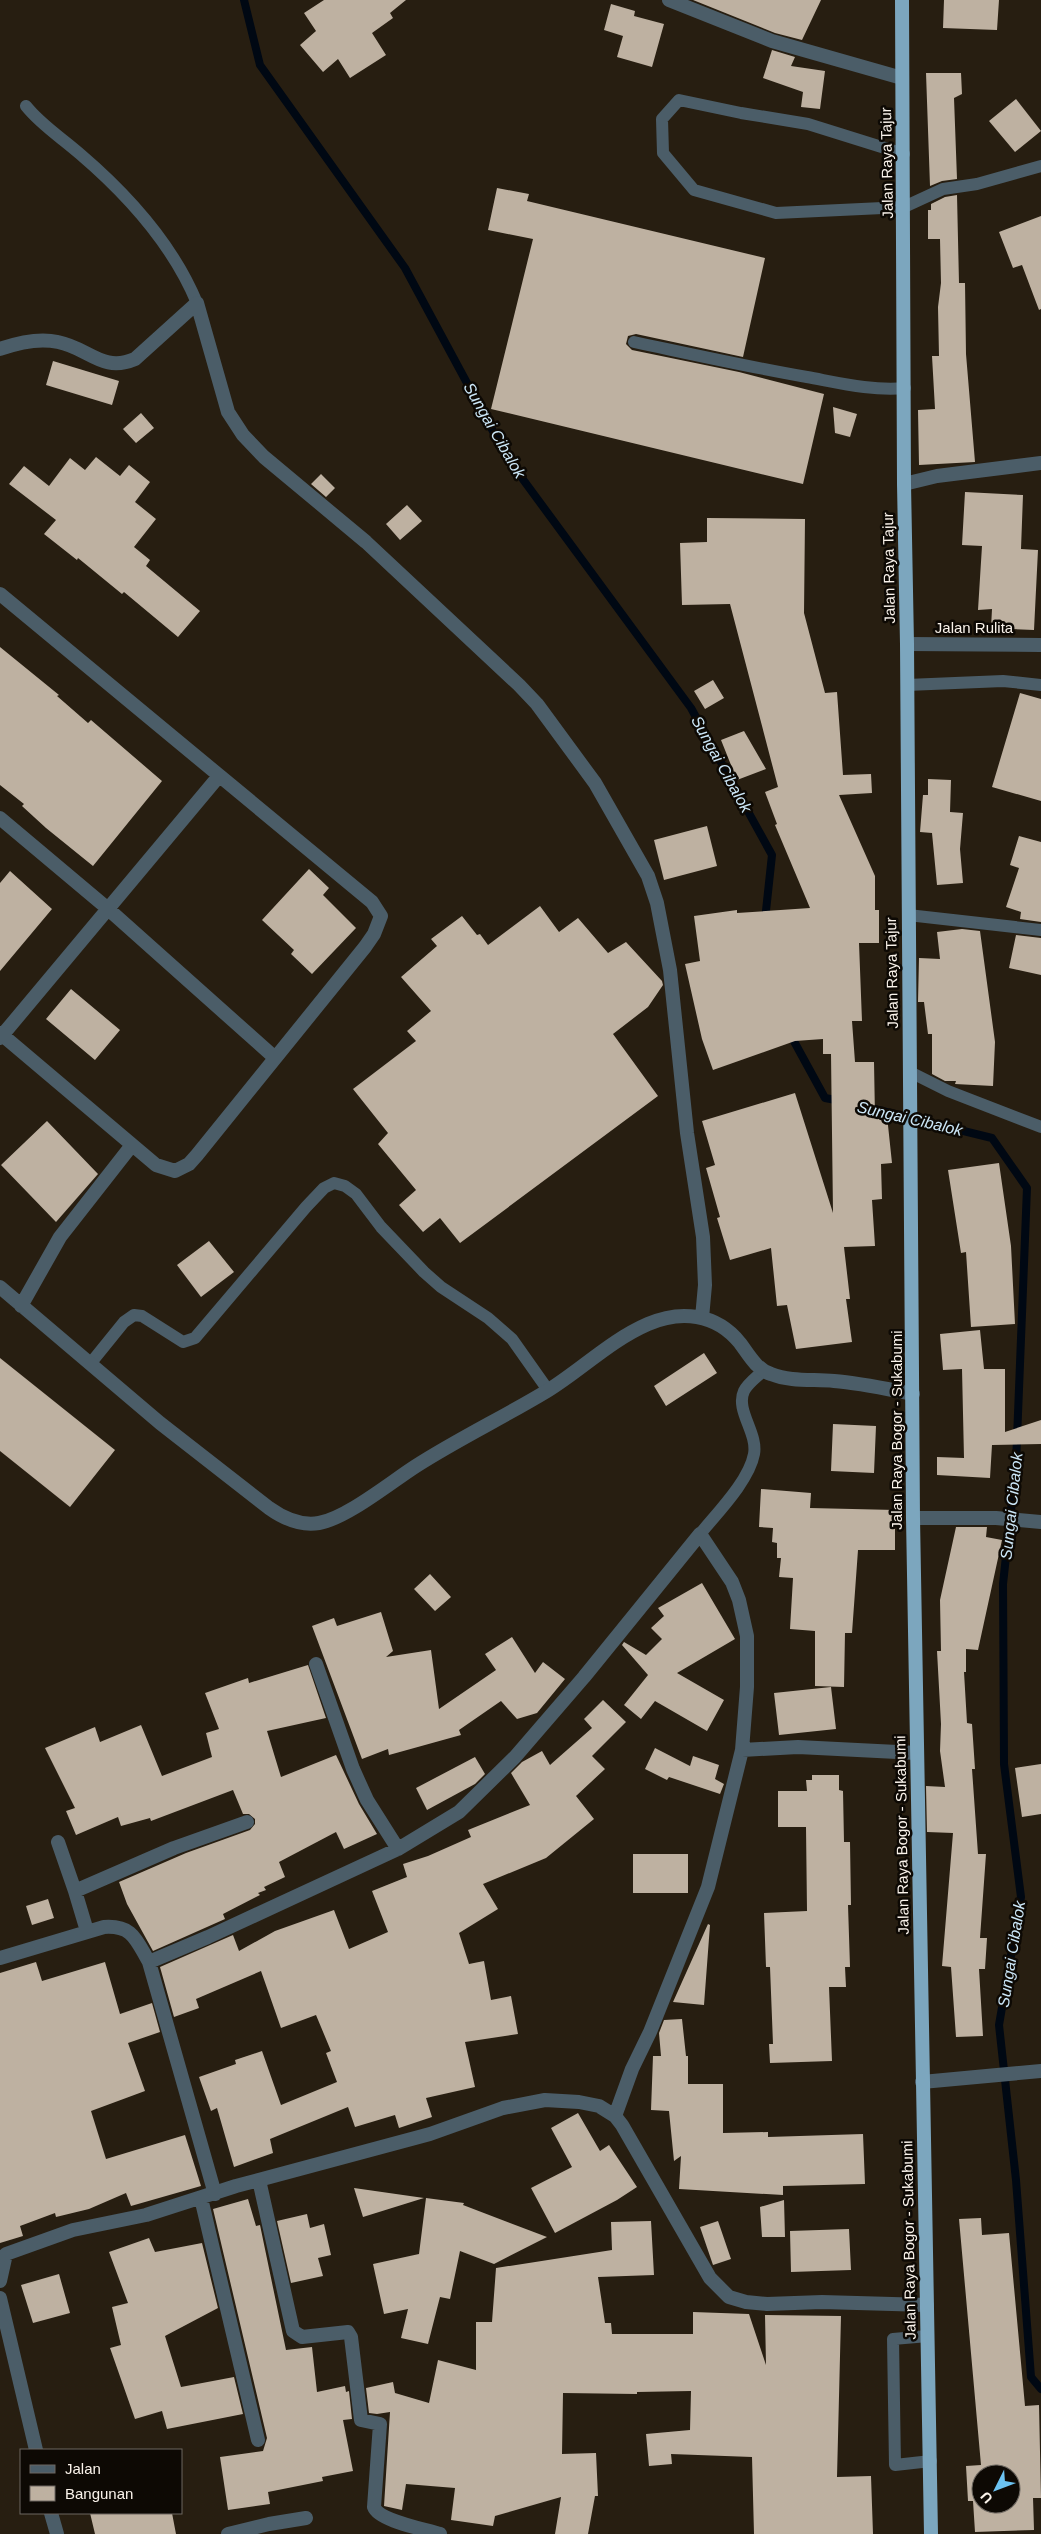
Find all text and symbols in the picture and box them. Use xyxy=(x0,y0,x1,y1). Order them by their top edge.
street label: Jalan Raya Tajur xyxy=(877,107,896,219)
water label: Sungai Cibalok xyxy=(460,379,529,482)
street label: Jalan Raya Tajur xyxy=(879,512,898,624)
street label: Jalan Rulita xyxy=(935,619,1014,636)
water label: Sungai Cibalok xyxy=(688,713,756,816)
street label: Jalan Raya Tajur xyxy=(882,917,901,1029)
water label: Sungai Cibalok xyxy=(856,1098,965,1139)
street label: Jalan Raya Bogor - Sukabumi xyxy=(888,1330,905,1530)
water label: Sungai Cibalok xyxy=(997,1451,1026,1560)
street label: Jalan Raya Bogor - Sukabumi xyxy=(891,1735,912,1935)
water label: Sungai Cibalok xyxy=(995,1899,1028,2009)
street label: Jalan Raya Bogor - Sukabumi xyxy=(898,2140,919,2340)
legend xyxy=(20,2449,182,2514)
text: Jalan xyxy=(65,2460,101,2477)
north arrow xyxy=(971,2464,1021,2514)
text: Bangunan xyxy=(65,2485,133,2502)
text: U xyxy=(977,2489,996,2507)

